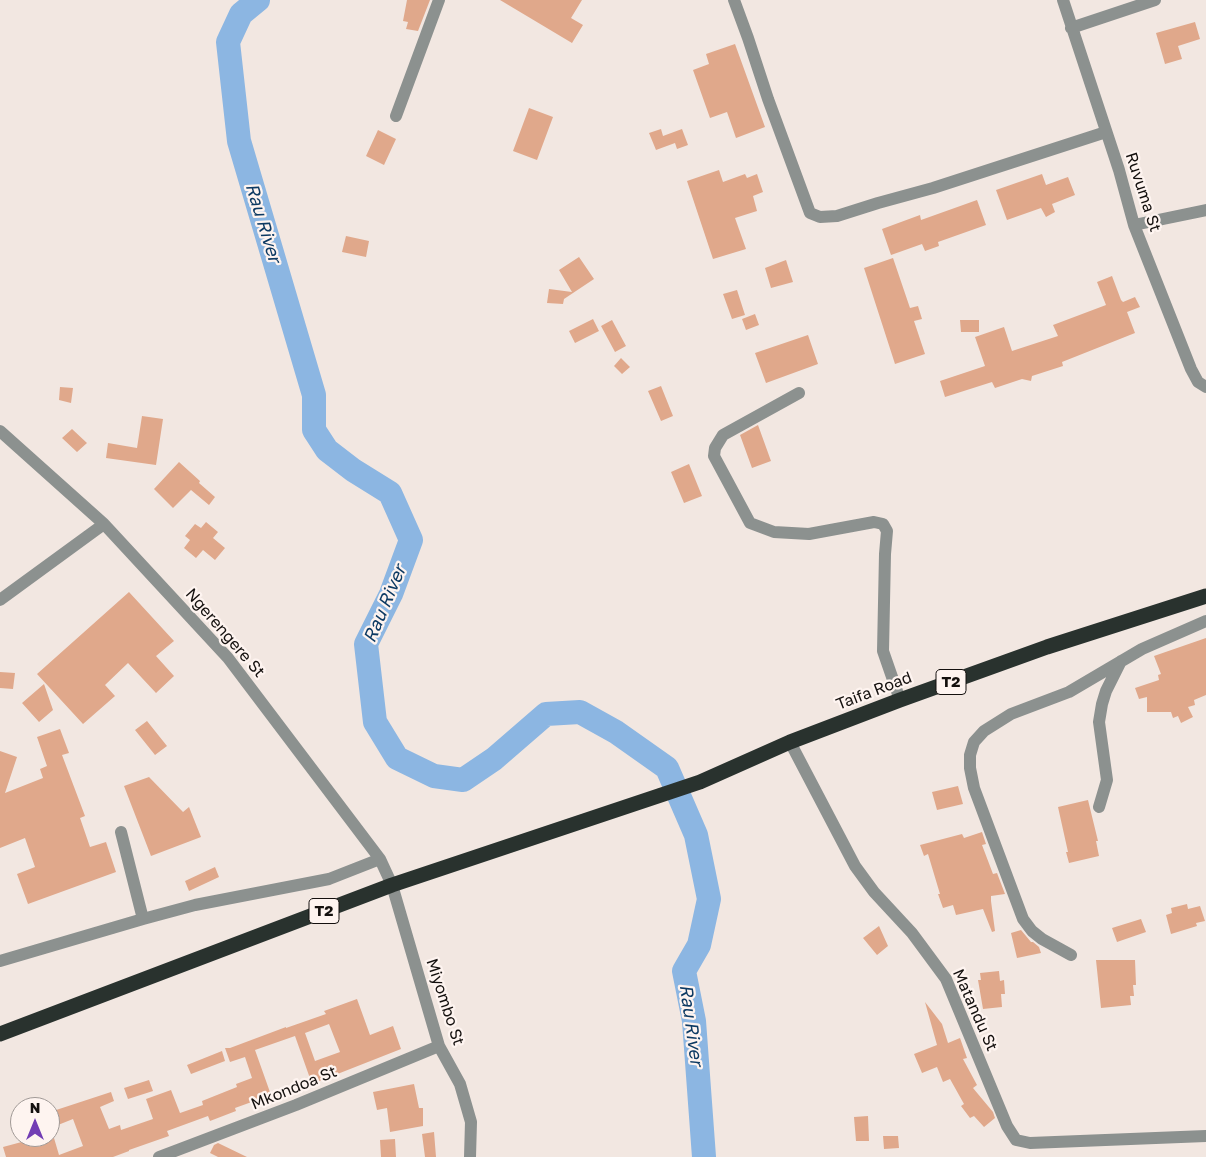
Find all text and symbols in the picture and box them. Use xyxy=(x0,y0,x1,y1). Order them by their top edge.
street label: Ruvuma St xyxy=(1121,150,1165,234)
water label: Rau River xyxy=(241,181,285,265)
water label: Rau River xyxy=(359,562,411,646)
street label: Ngerengere St xyxy=(181,585,269,681)
street label: Taifa Road xyxy=(833,668,915,714)
road number: T2 xyxy=(936,670,966,694)
road number: T2 xyxy=(309,898,339,924)
street label: Miyombo St xyxy=(422,956,468,1048)
street label: Matandu St xyxy=(948,966,1002,1054)
water label: Rau River xyxy=(675,983,707,1067)
street label: Mkondoa St xyxy=(248,1062,340,1114)
north arrow xyxy=(10,1097,60,1147)
text: N xyxy=(30,1099,40,1116)

